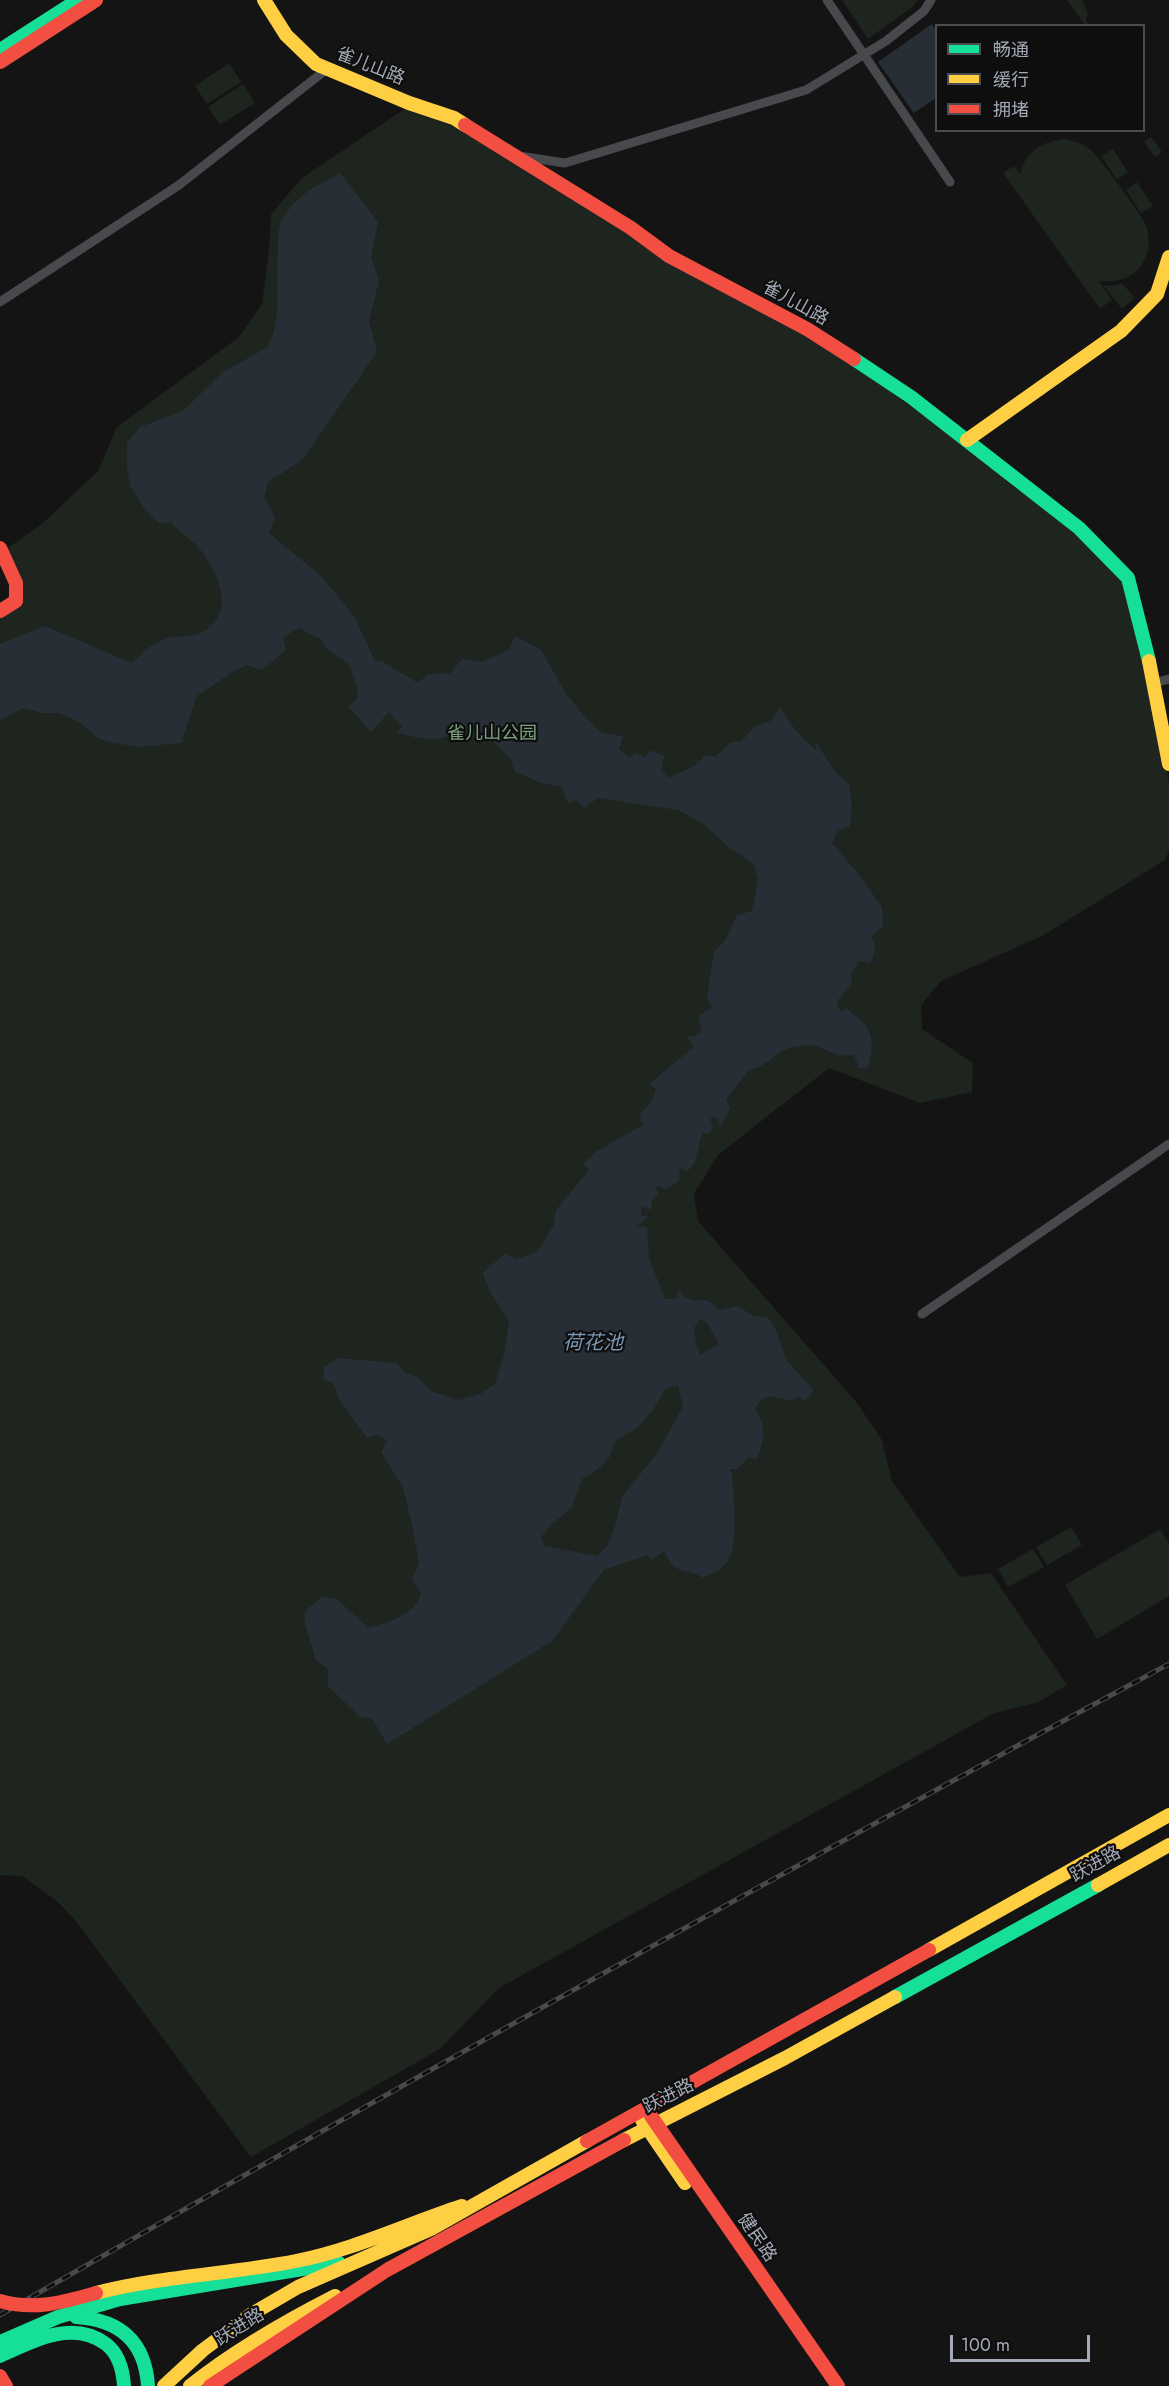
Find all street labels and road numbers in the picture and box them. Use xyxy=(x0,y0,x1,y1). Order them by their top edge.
street label: 雀儿山路 xyxy=(333,44,407,90)
street label: 雀儿山路 xyxy=(758,277,832,331)
street label: 跃进路 xyxy=(1067,1842,1125,1888)
street label: 跃进路 xyxy=(640,2075,698,2119)
street label: 健民路 xyxy=(732,2210,780,2266)
street label: 跃进路 xyxy=(211,2305,269,2351)

